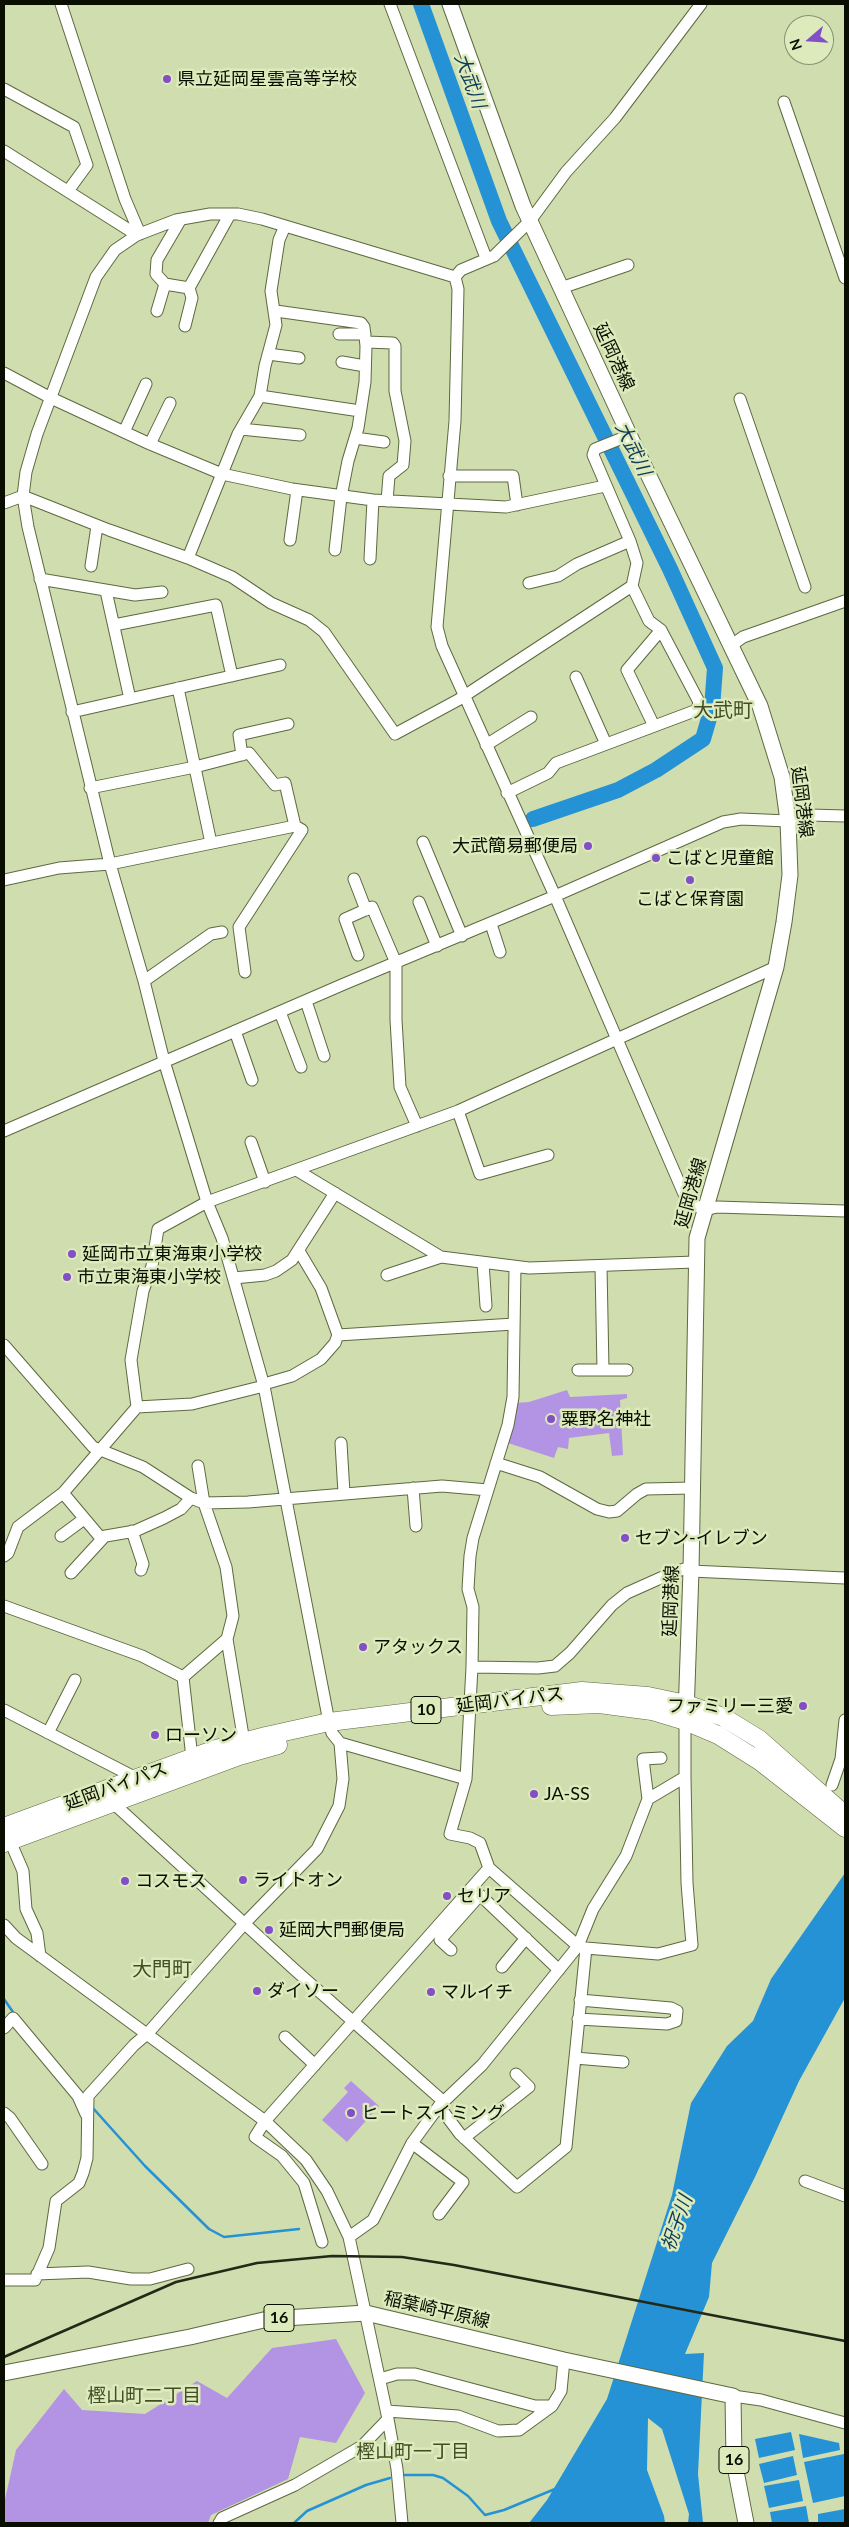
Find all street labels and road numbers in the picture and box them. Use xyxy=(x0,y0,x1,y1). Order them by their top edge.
street label: 延岡港線 xyxy=(589,320,639,394)
street label: 延岡港線 xyxy=(787,765,817,839)
street label: 延岡港線 xyxy=(671,1155,711,1231)
street label: 延岡港線 xyxy=(659,1565,683,1637)
street label: 延岡バイパス xyxy=(455,1683,565,1717)
road number: 10 xyxy=(411,1696,441,1724)
street label: 延岡バイパス xyxy=(62,1757,170,1815)
street label: 稲葉崎平原線 xyxy=(382,2287,492,2333)
road number: 16 xyxy=(264,2304,294,2332)
road number: 16 xyxy=(719,2446,749,2474)

